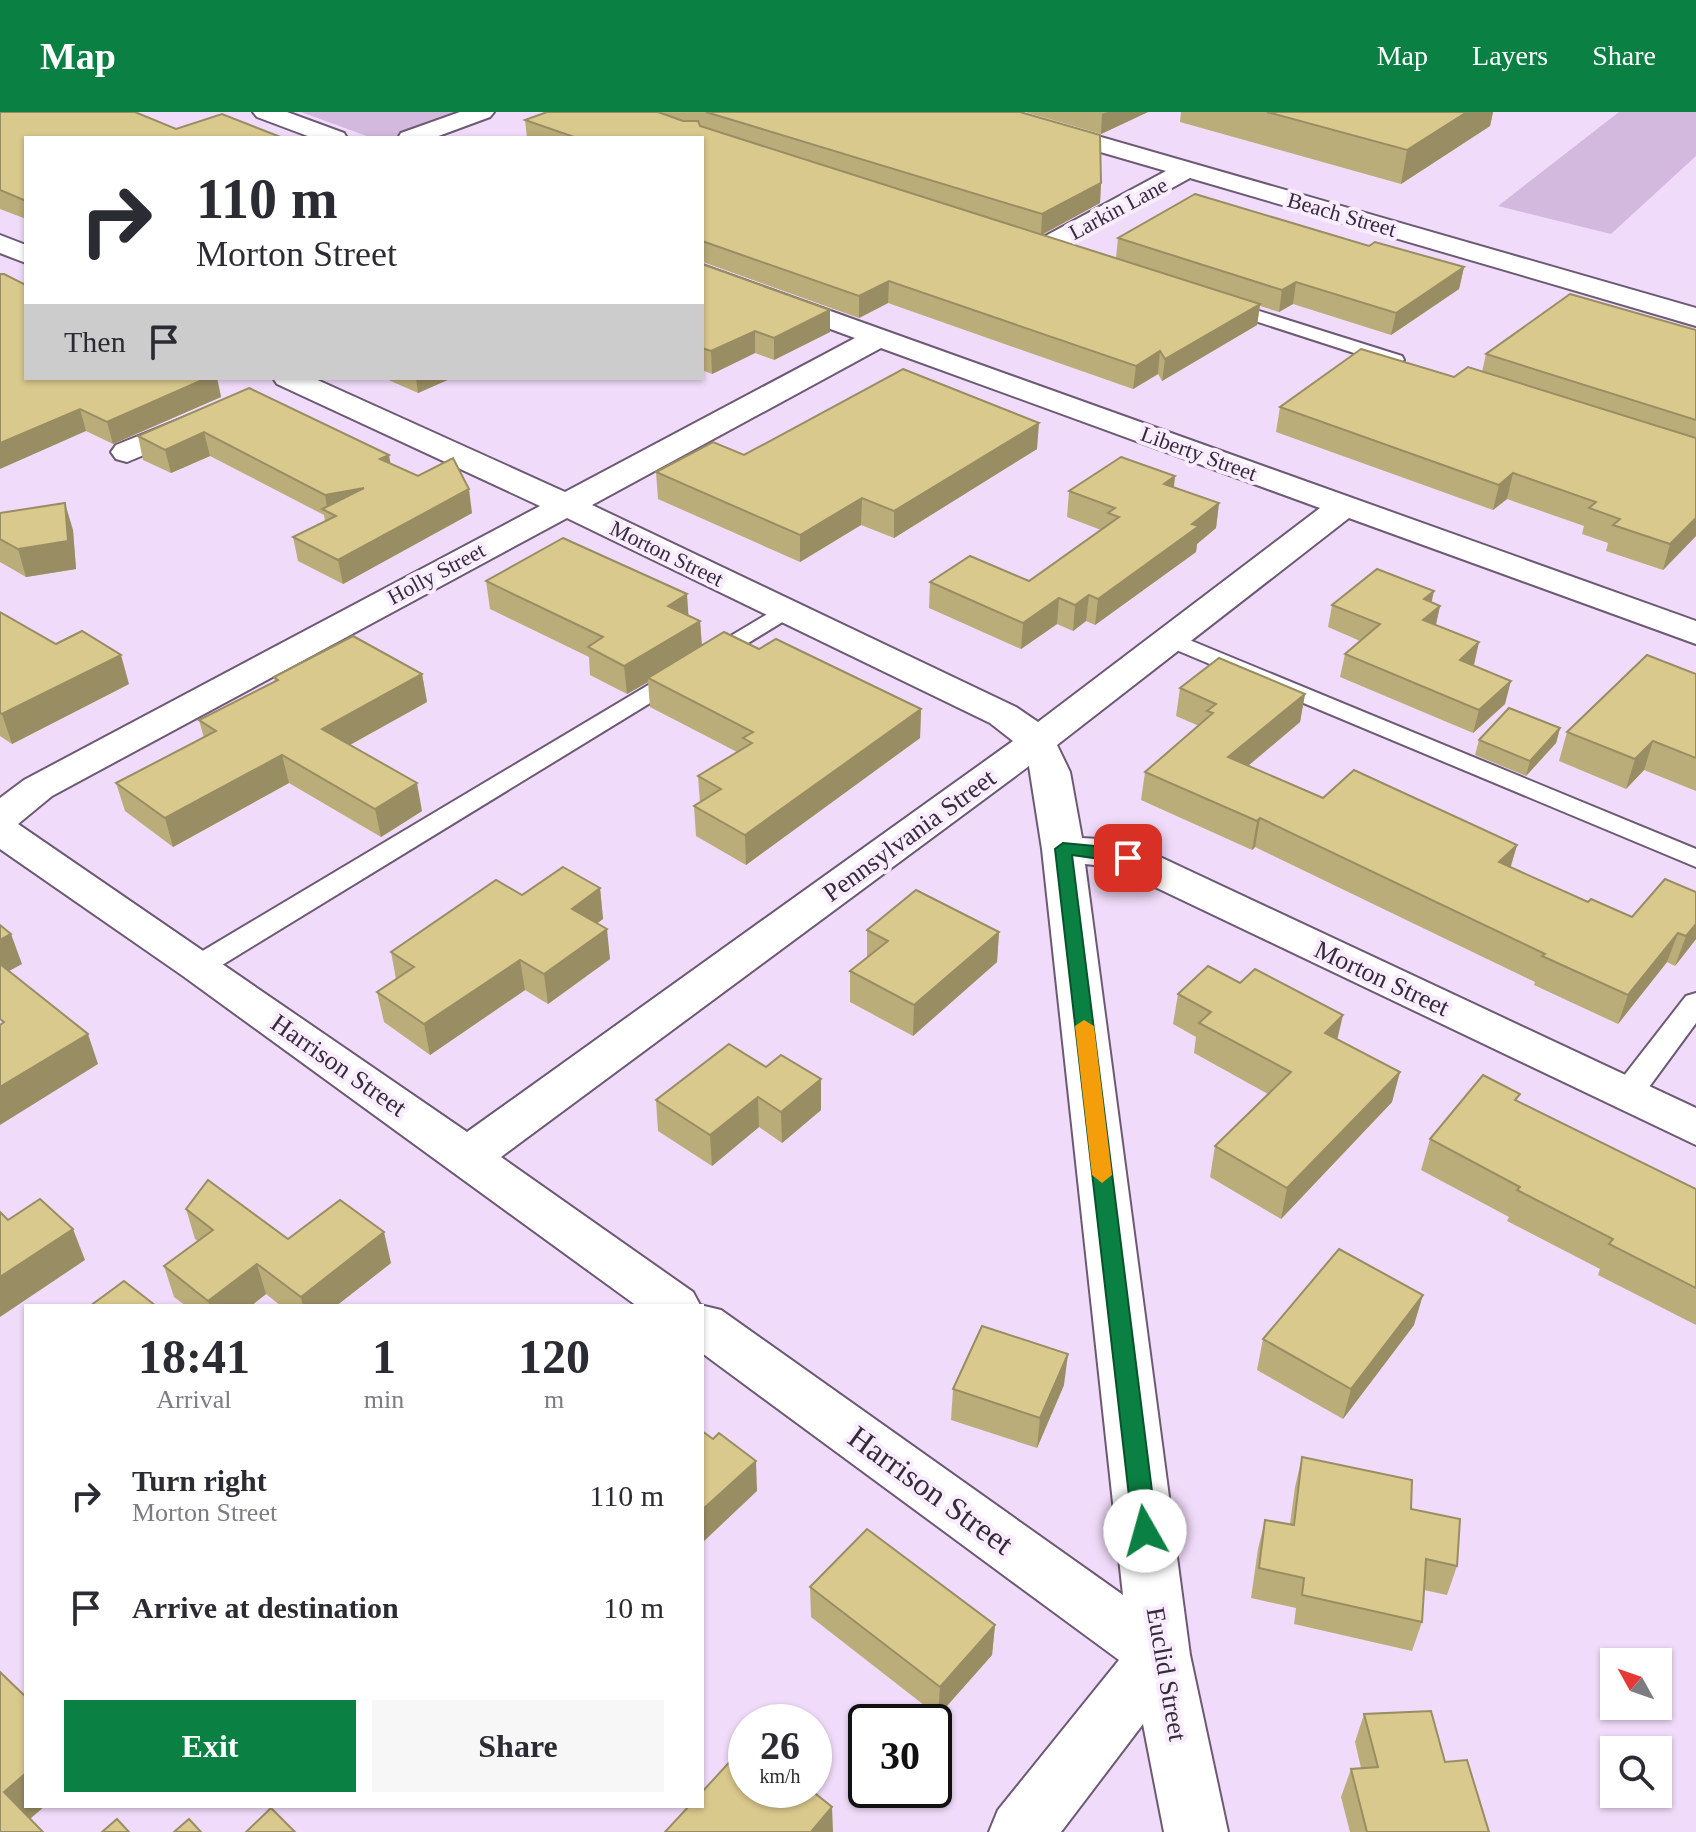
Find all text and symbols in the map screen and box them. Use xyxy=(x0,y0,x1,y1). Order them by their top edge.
text: Map xyxy=(40,35,116,77)
text: Map xyxy=(1377,40,1428,71)
text: Layers xyxy=(1472,40,1548,71)
text: Share xyxy=(1592,40,1656,71)
icon: right xyxy=(64,168,168,272)
text: 110 m xyxy=(196,168,338,230)
street label: Larkin Lane xyxy=(1065,172,1172,245)
street label: Beach Street xyxy=(1285,187,1399,242)
text: Morton Street xyxy=(196,234,397,274)
icon: arrive xyxy=(142,320,186,364)
text: Then xyxy=(64,325,126,358)
street label: Liberty Street xyxy=(1137,421,1260,486)
street label: Morton Street xyxy=(606,515,727,592)
street label: Holly Street xyxy=(383,537,489,610)
street label: Pennsylvania Street xyxy=(818,763,1002,908)
pin xyxy=(1094,824,1162,892)
icon: arrive xyxy=(1106,836,1150,880)
street label: Morton Street xyxy=(1310,935,1454,1023)
street label: Harrison Street xyxy=(266,1008,412,1123)
text: 18:41 xyxy=(138,1330,250,1383)
text: 1 xyxy=(372,1330,396,1383)
text: 120 xyxy=(518,1330,590,1383)
text: Arrival xyxy=(156,1385,231,1414)
text: min xyxy=(364,1385,404,1414)
text: m xyxy=(544,1385,564,1414)
street label: Harrison Street xyxy=(842,1418,1020,1562)
text: Turn right xyxy=(132,1464,267,1497)
icon: right xyxy=(64,1474,108,1518)
text: 110 m xyxy=(589,1479,664,1512)
position arrow xyxy=(1103,1489,1187,1573)
text: Morton Street xyxy=(132,1498,277,1527)
icon: arrive xyxy=(64,1586,108,1630)
text: Arrive at destination xyxy=(132,1591,399,1624)
text: 10 m xyxy=(603,1591,664,1624)
street label: Euclid Street xyxy=(1141,1605,1193,1744)
north arrow xyxy=(1600,1648,1672,1720)
map controls xyxy=(1600,1648,1672,1808)
button: Exit xyxy=(64,1700,356,1792)
button: Share xyxy=(372,1700,664,1792)
speed limit sign: 30 xyxy=(848,1704,952,1808)
text: 26 xyxy=(760,1723,800,1768)
button: search xyxy=(1600,1736,1672,1808)
text: km/h xyxy=(759,1765,801,1787)

